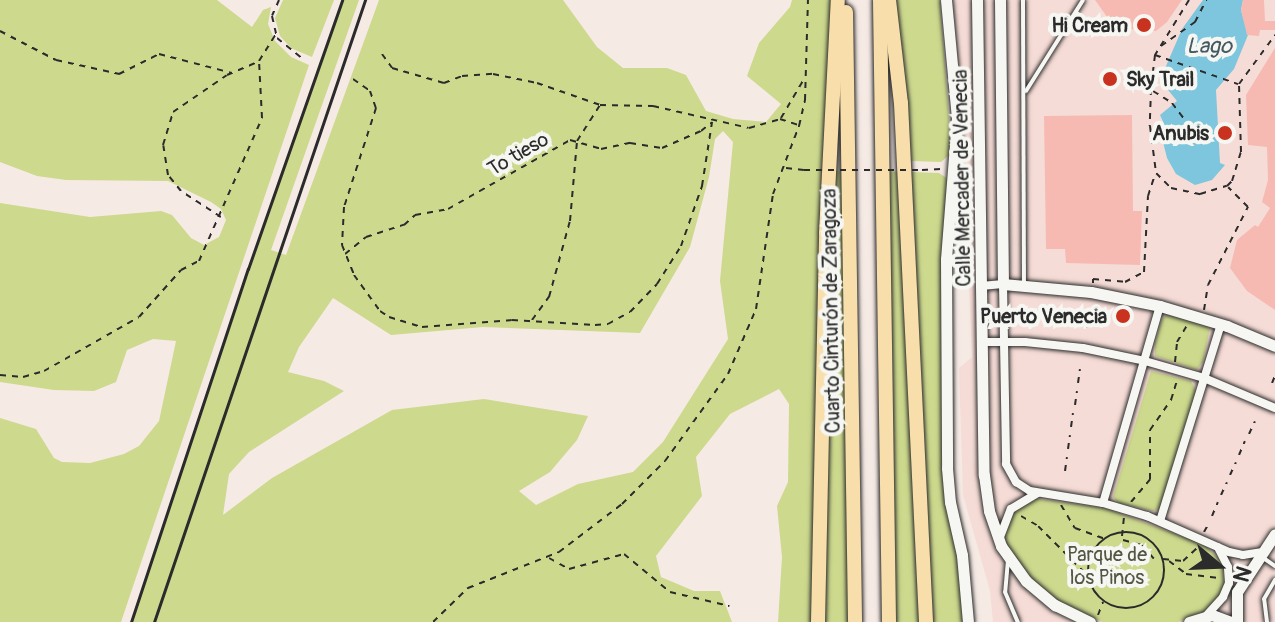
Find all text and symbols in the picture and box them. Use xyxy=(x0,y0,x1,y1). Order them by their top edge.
place label: Hi Cream xyxy=(1051,13,1128,37)
marker: Hi Cream xyxy=(1135,16,1153,34)
water label: Lago xyxy=(1186,34,1232,60)
place label: Sky Trail xyxy=(1126,67,1194,91)
street label: Calle Mercader de Venecia xyxy=(948,69,976,287)
marker: Sky Trail xyxy=(1101,70,1119,88)
place label: Anubis xyxy=(1152,121,1209,145)
marker: Anubis xyxy=(1216,124,1234,142)
street label: To tieso xyxy=(483,127,553,181)
street label: Cuarto Cinturón de Zaragoza xyxy=(817,188,845,434)
place label: Puerto Venecia xyxy=(980,304,1107,328)
marker: Puerto Venecia xyxy=(1114,307,1132,325)
north arrow xyxy=(1179,526,1259,606)
park label: Parque de los Pinos xyxy=(1067,542,1147,589)
text: N xyxy=(1226,562,1257,585)

